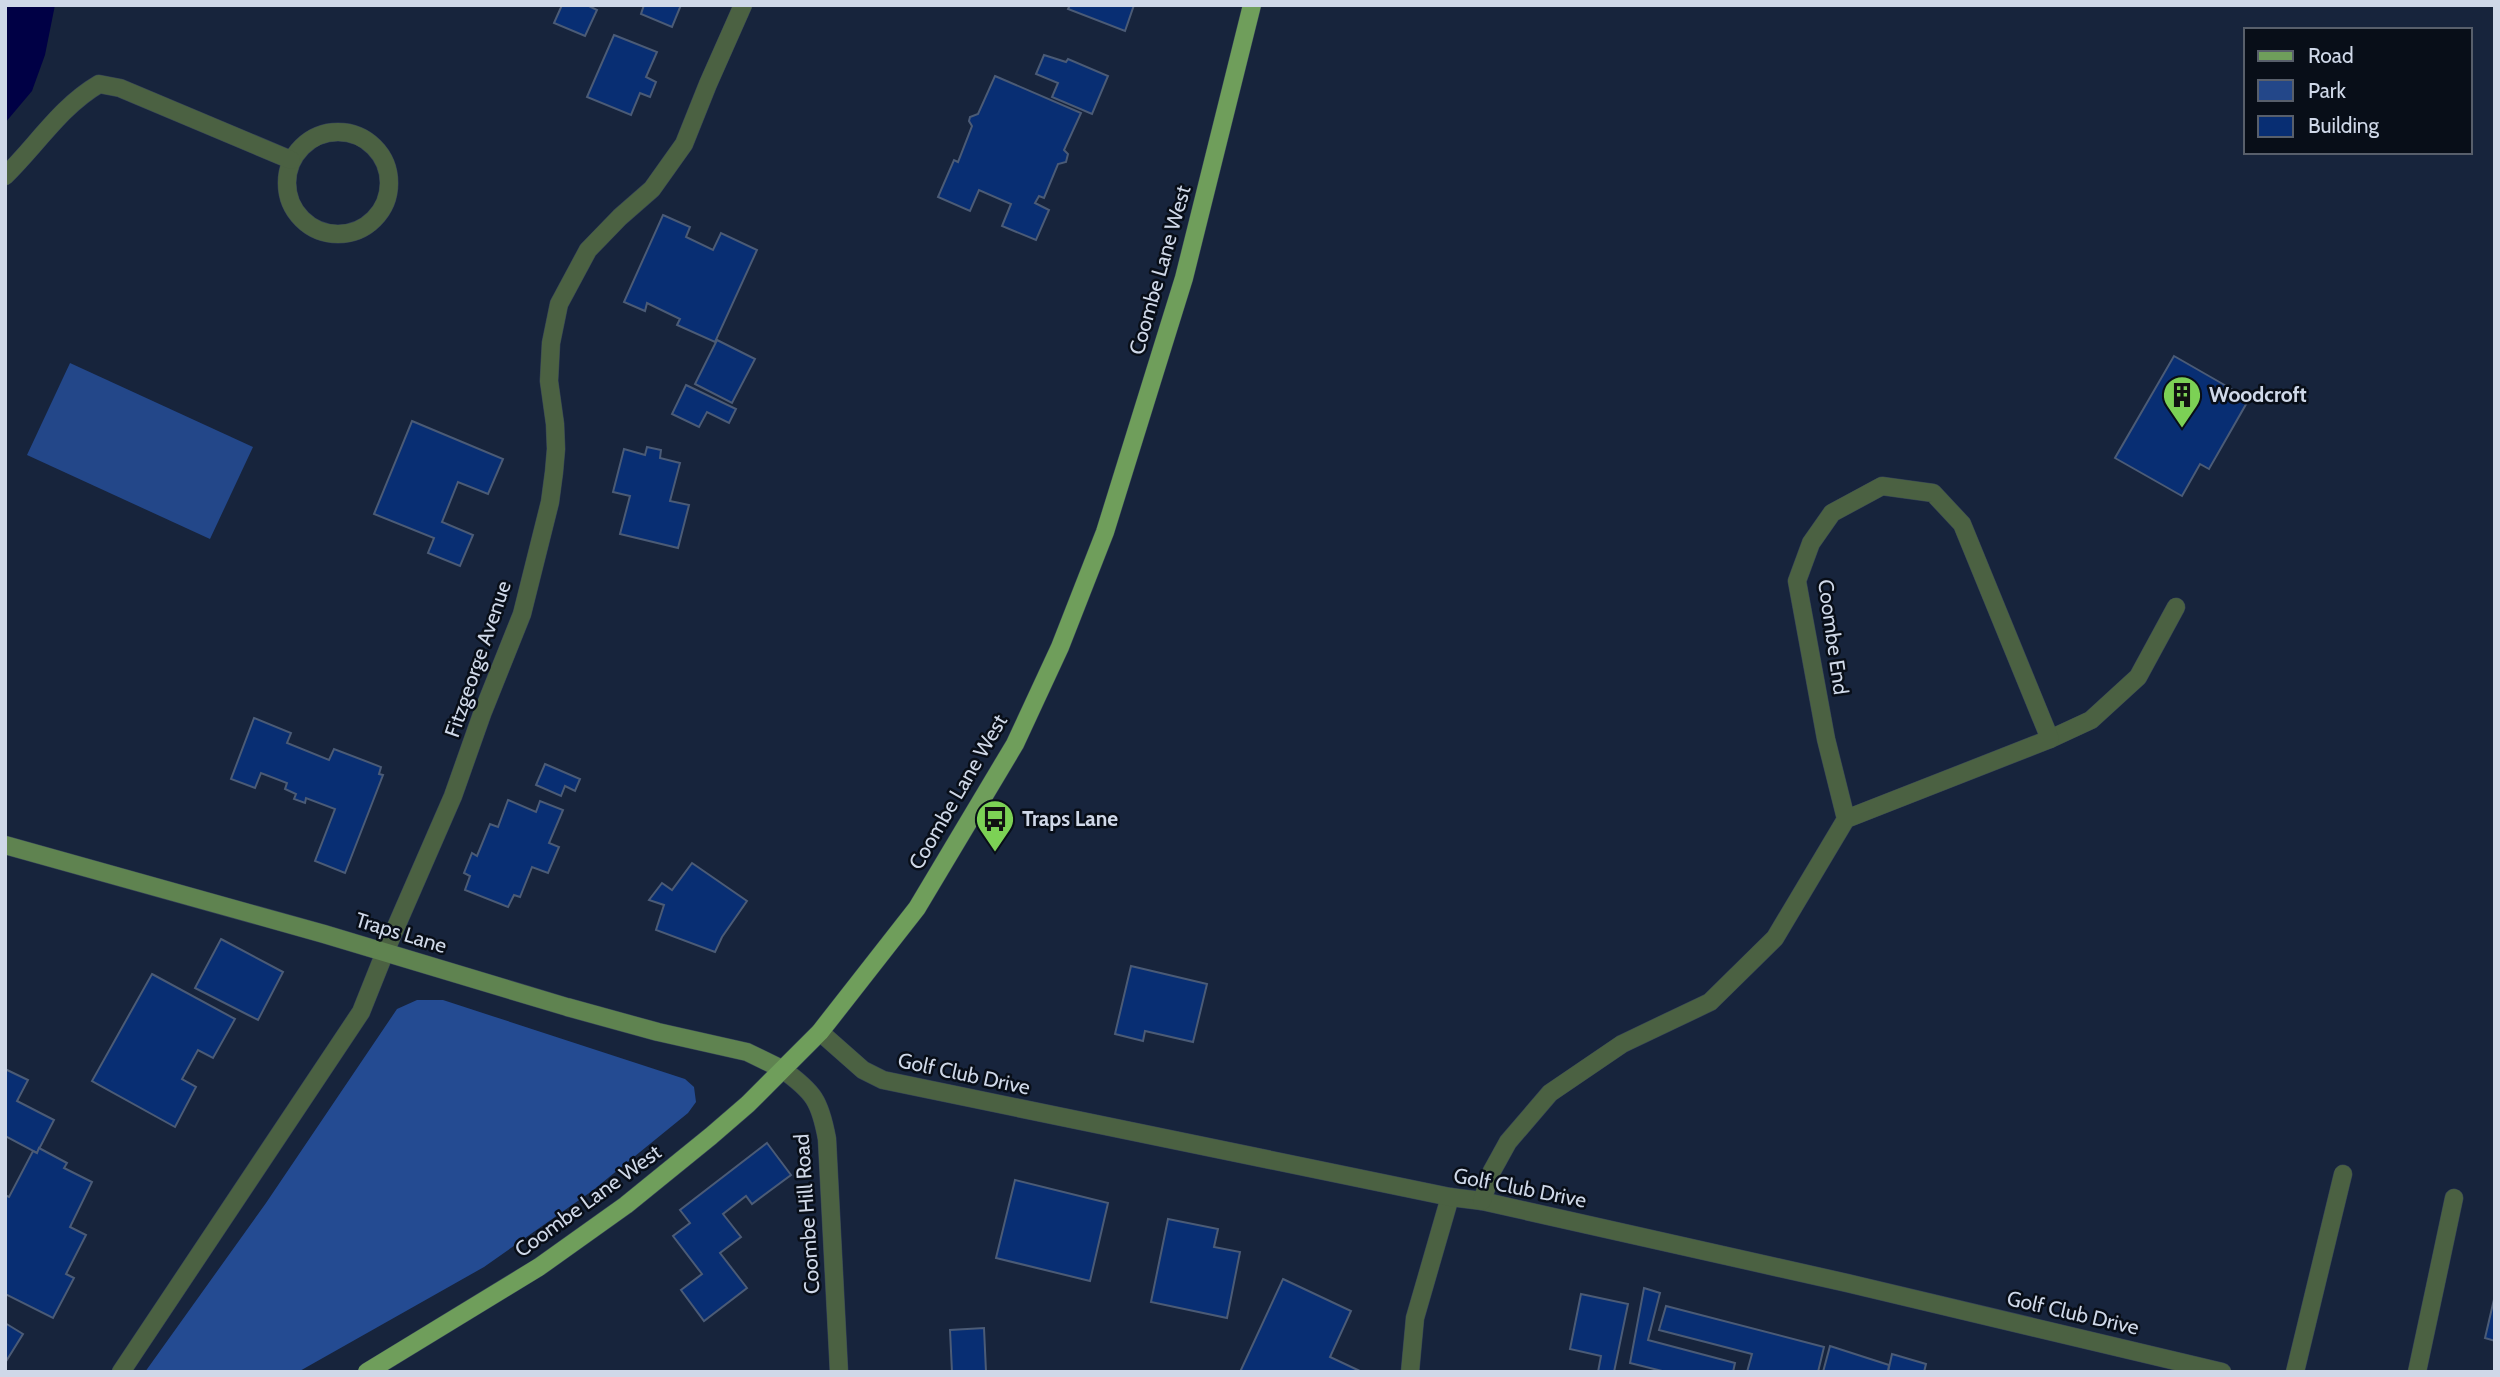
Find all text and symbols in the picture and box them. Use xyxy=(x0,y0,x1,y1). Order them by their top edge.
legend xyxy=(2244,28,2472,154)
text: Road xyxy=(2308,43,2354,68)
text: Park xyxy=(2308,78,2346,103)
text: Building xyxy=(2308,113,2380,138)
street label: Coombe Lane West xyxy=(1123,182,1196,357)
building icon: Woodcroft xyxy=(2161,374,2203,429)
place label: Woodcroft xyxy=(2209,382,2307,407)
street label: Fitzgeorge Avenue xyxy=(439,577,516,740)
street label: Coombe End xyxy=(1813,578,1854,696)
street label: Coombe Lane West xyxy=(903,710,1012,874)
bus stop icon: Traps Lane xyxy=(974,798,1016,853)
place label: Traps Lane xyxy=(1022,806,1118,831)
street label: Traps Lane xyxy=(352,907,450,958)
street label: Golf Club Drive xyxy=(896,1047,1033,1100)
street label: Coombe Hill Road xyxy=(788,1133,825,1295)
street label: Coombe Lane West xyxy=(510,1139,666,1262)
street label: Golf Club Drive xyxy=(1452,1162,1589,1213)
street label: Golf Club Drive xyxy=(2005,1285,2142,1340)

